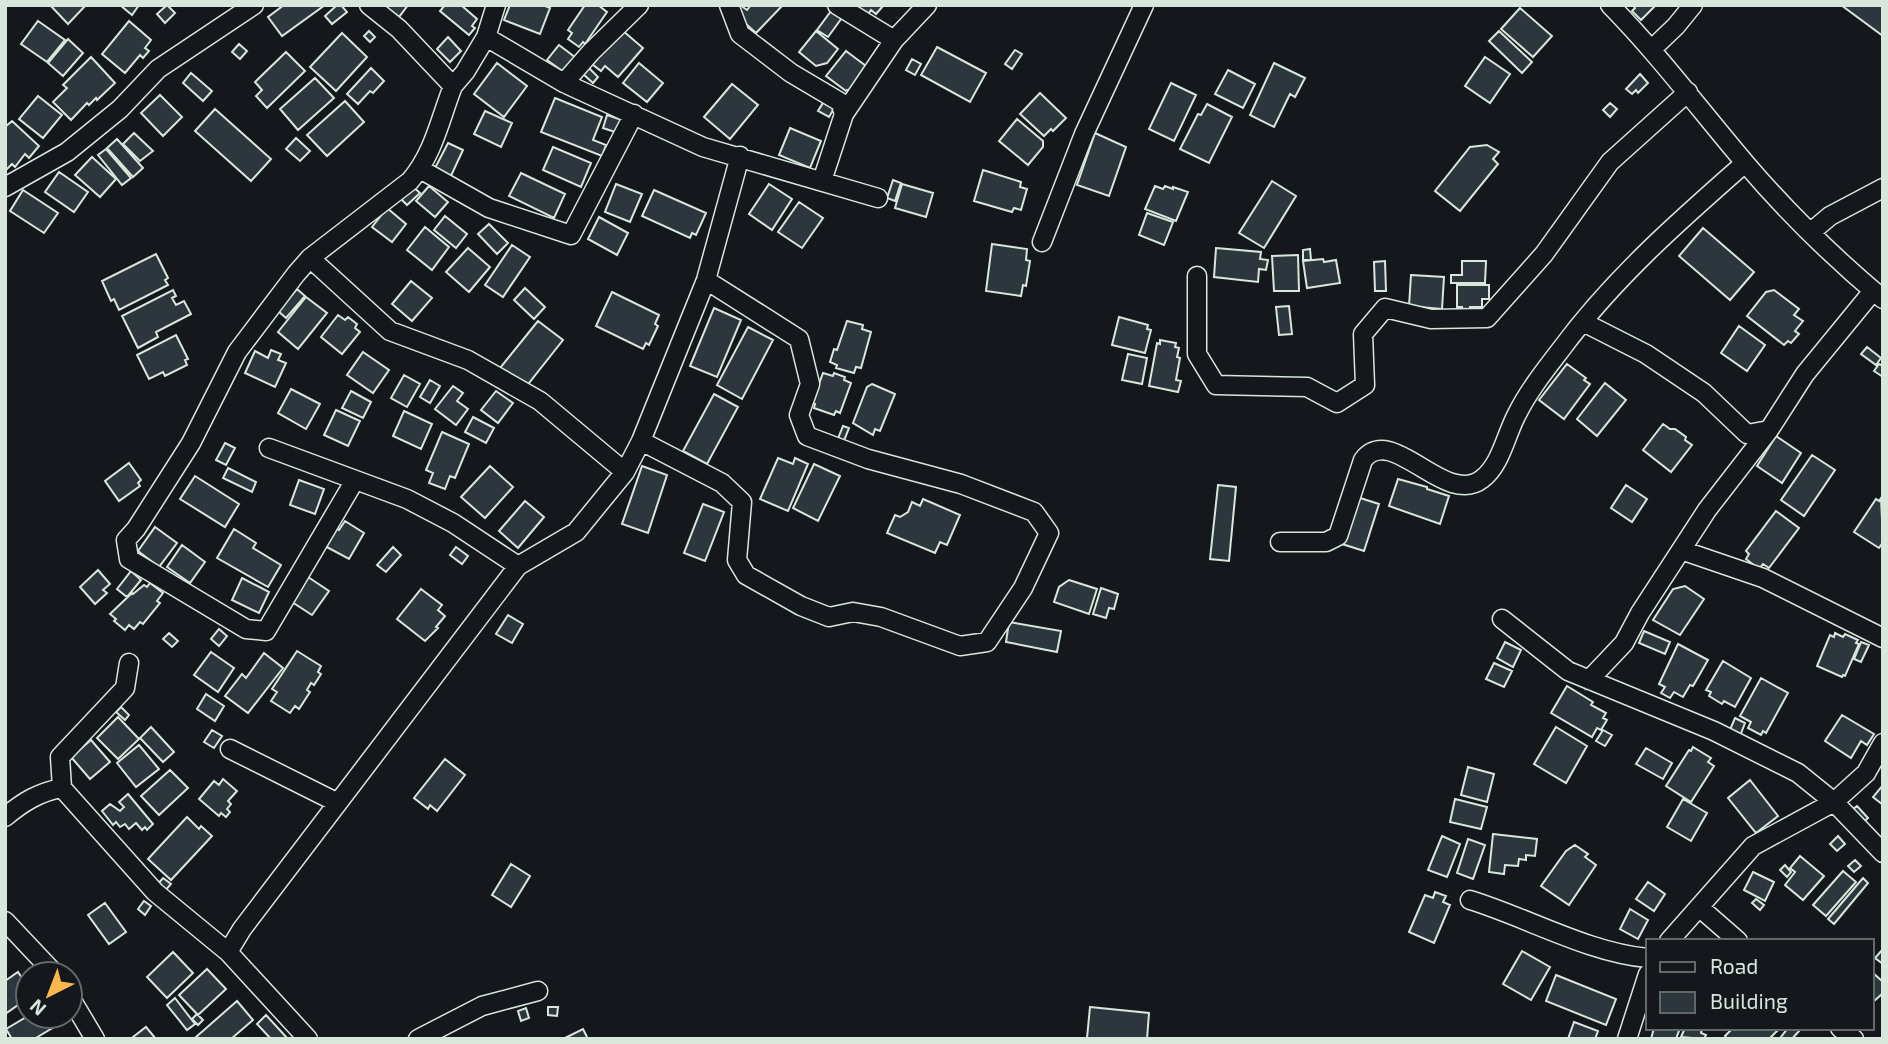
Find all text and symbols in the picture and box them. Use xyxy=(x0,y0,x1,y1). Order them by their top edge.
legend xyxy=(1646,939,1874,1030)
text: Road xyxy=(1710,953,1758,978)
north arrow xyxy=(14,960,84,1030)
text: Building xyxy=(1710,988,1788,1013)
text: N xyxy=(24,995,50,1021)

